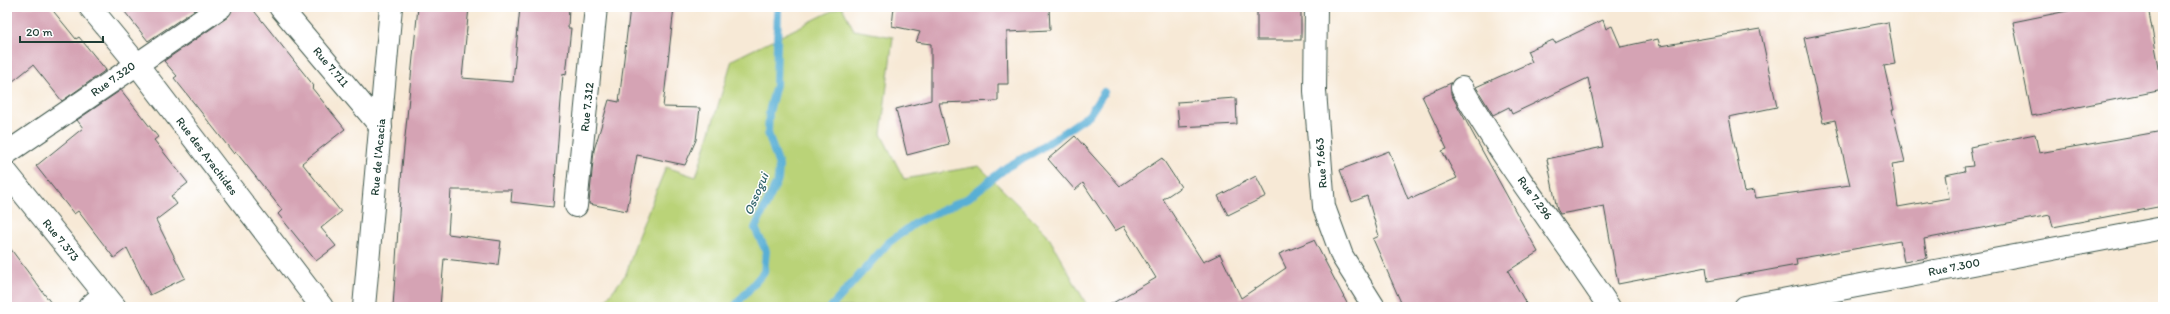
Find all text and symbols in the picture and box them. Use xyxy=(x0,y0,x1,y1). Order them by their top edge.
scale bar xyxy=(20,18,103,44)
text: 20 m xyxy=(26,25,53,39)
street label: Rue 7.711 xyxy=(310,44,352,90)
street label: Rue 7.320 xyxy=(88,59,138,99)
street label: Rue 7.312 xyxy=(577,81,597,132)
street label: Rue des Arachides xyxy=(173,114,241,198)
street label: Rue de l'Acacia xyxy=(368,117,388,196)
street label: Rue 7.663 xyxy=(1312,137,1330,189)
water label: Ossogui xyxy=(740,169,772,218)
street label: Rue 7.296 xyxy=(1515,174,1555,222)
street label: Rue 7.373 xyxy=(40,216,83,264)
street label: Rue 7.300 xyxy=(1927,255,1981,279)

